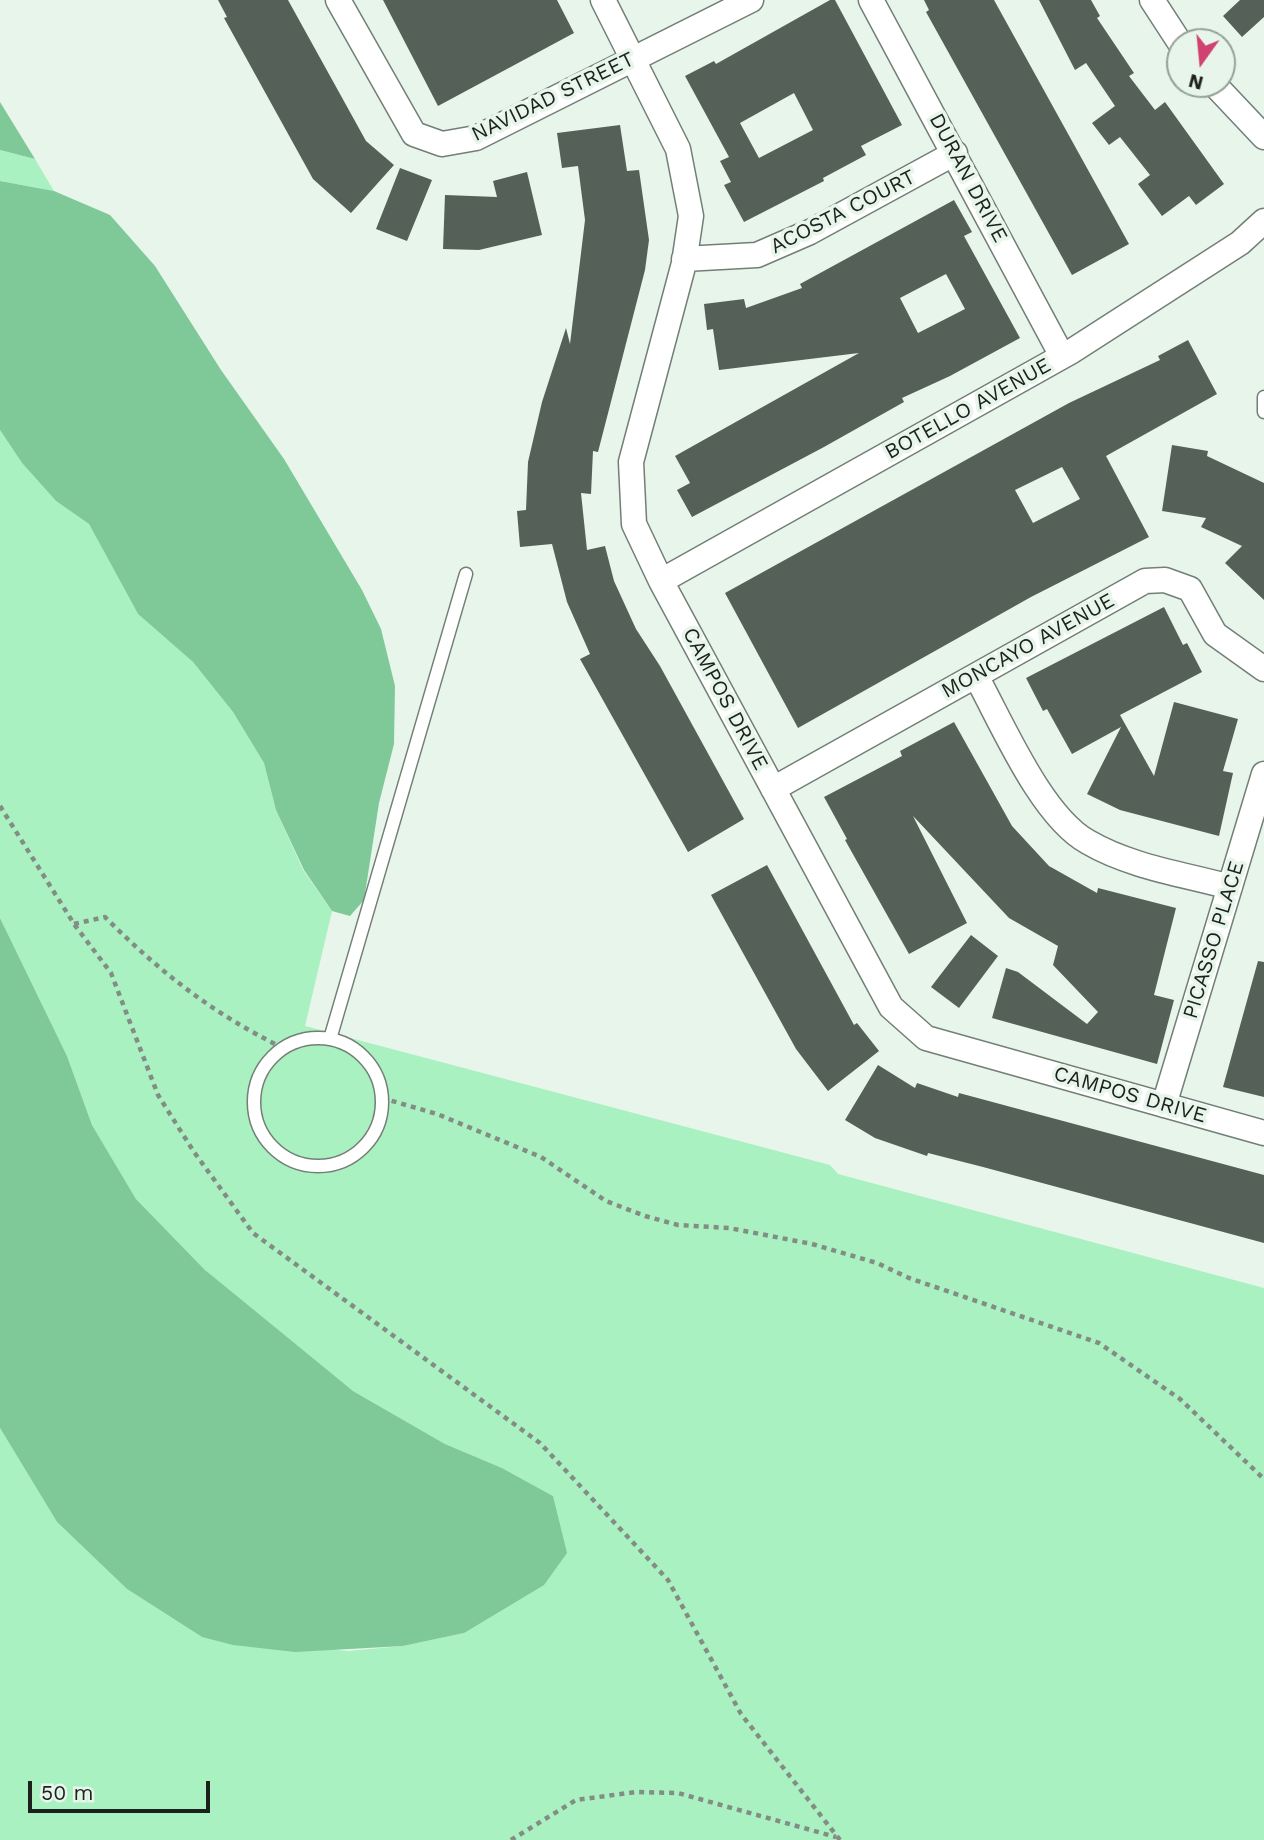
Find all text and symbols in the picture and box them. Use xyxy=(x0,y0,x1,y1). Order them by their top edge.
north arrow xyxy=(1166,28,1236,98)
street label: NAVIDAD STREET xyxy=(468,47,638,147)
text: N xyxy=(1186,69,1206,95)
street label: DURAN DRIVE xyxy=(923,109,1013,247)
street label: ACOSTA COURT xyxy=(766,165,920,259)
street label: BOTELLO AVENUE xyxy=(881,353,1055,465)
street label: MONCAYO AVENUE xyxy=(937,588,1119,704)
street label: CAMPOS DRIVE xyxy=(677,623,773,775)
street label: PICASSO PLACE xyxy=(1178,858,1250,1022)
street label: CAMPOS DRIVE xyxy=(1051,1061,1209,1129)
scale bar xyxy=(32,1766,214,1810)
text: 50 m xyxy=(41,1780,93,1805)

